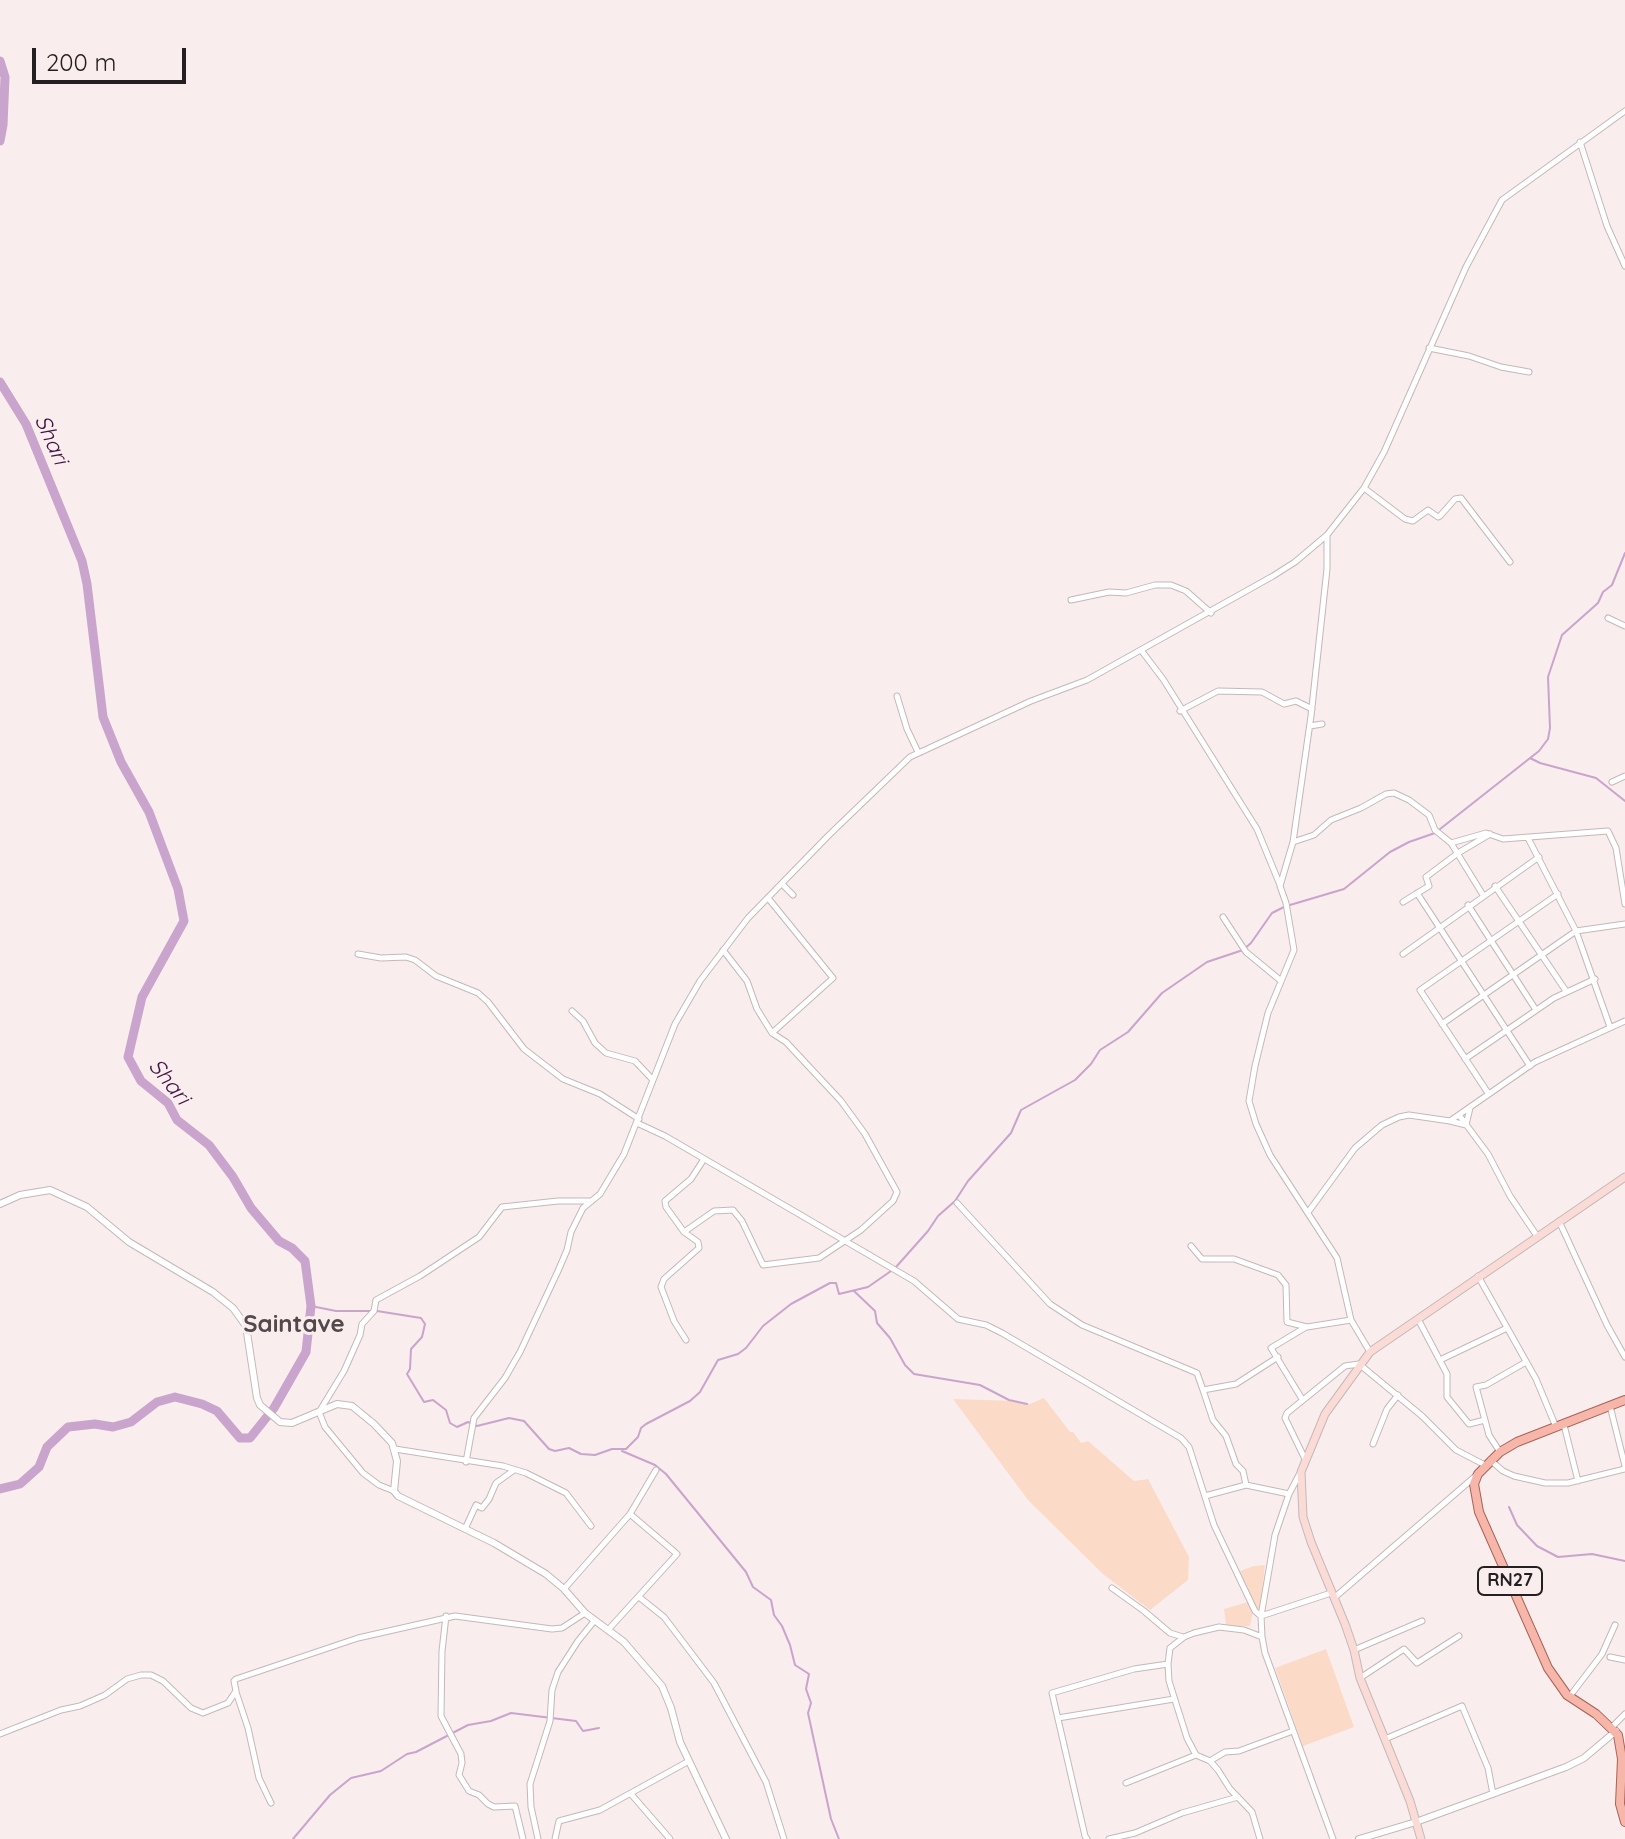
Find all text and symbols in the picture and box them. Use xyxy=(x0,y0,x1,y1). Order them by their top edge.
scale bar xyxy=(36,32,190,82)
text: 200 m xyxy=(46,47,116,77)
water label: Shari xyxy=(28,411,74,469)
water label: Shari xyxy=(143,1054,195,1110)
district label: Saintave xyxy=(243,1311,345,1339)
road number: RN27 xyxy=(1478,1567,1542,1595)

